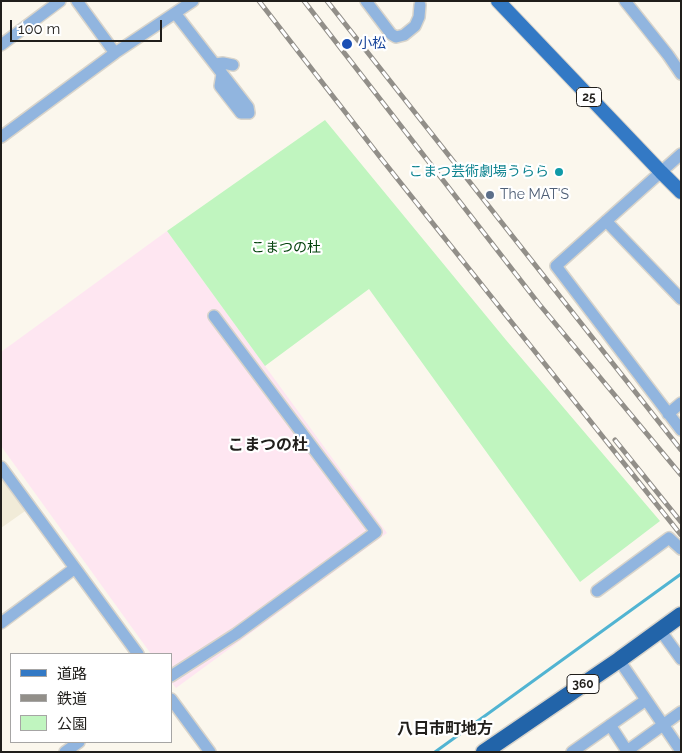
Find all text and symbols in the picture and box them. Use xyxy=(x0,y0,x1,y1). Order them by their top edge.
scale bar xyxy=(12,10,165,42)
text: 100 m xyxy=(18,20,60,38)
place label: 小松 xyxy=(358,36,386,52)
marker: 小松 xyxy=(340,37,354,51)
road number: 25 xyxy=(576,88,602,106)
place label: こまつ芸術劇場うらら xyxy=(409,164,549,180)
marker: こまつ芸術劇場うらら xyxy=(553,166,565,178)
place label: The MAT'S xyxy=(500,187,569,203)
marker: The MAT'S xyxy=(484,189,496,201)
park label: こまつの杜 xyxy=(251,240,321,256)
district label: こまつの杜 xyxy=(228,435,308,455)
legend xyxy=(10,653,172,743)
text: 道路 xyxy=(57,665,87,683)
road number: 360 xyxy=(567,674,599,694)
text: 鉄道 xyxy=(57,690,87,708)
text: 公園 xyxy=(57,715,87,733)
district label: 八日市町地方 xyxy=(397,719,493,739)

